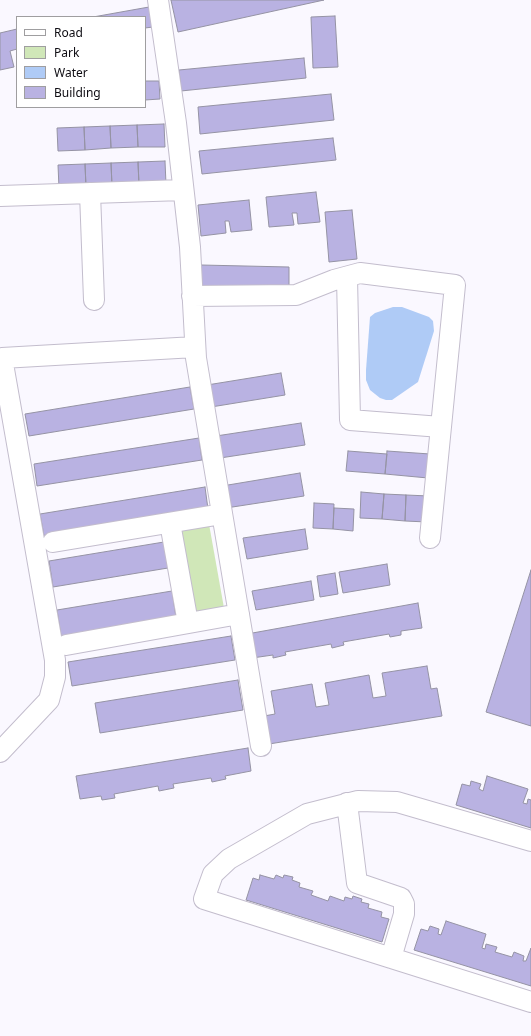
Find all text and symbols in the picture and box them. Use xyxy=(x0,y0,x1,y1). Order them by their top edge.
legend xyxy=(16,16,146,108)
text: Road xyxy=(54,24,83,41)
text: Park xyxy=(54,44,79,61)
text: Water xyxy=(54,64,88,81)
text: Building xyxy=(54,84,101,101)

